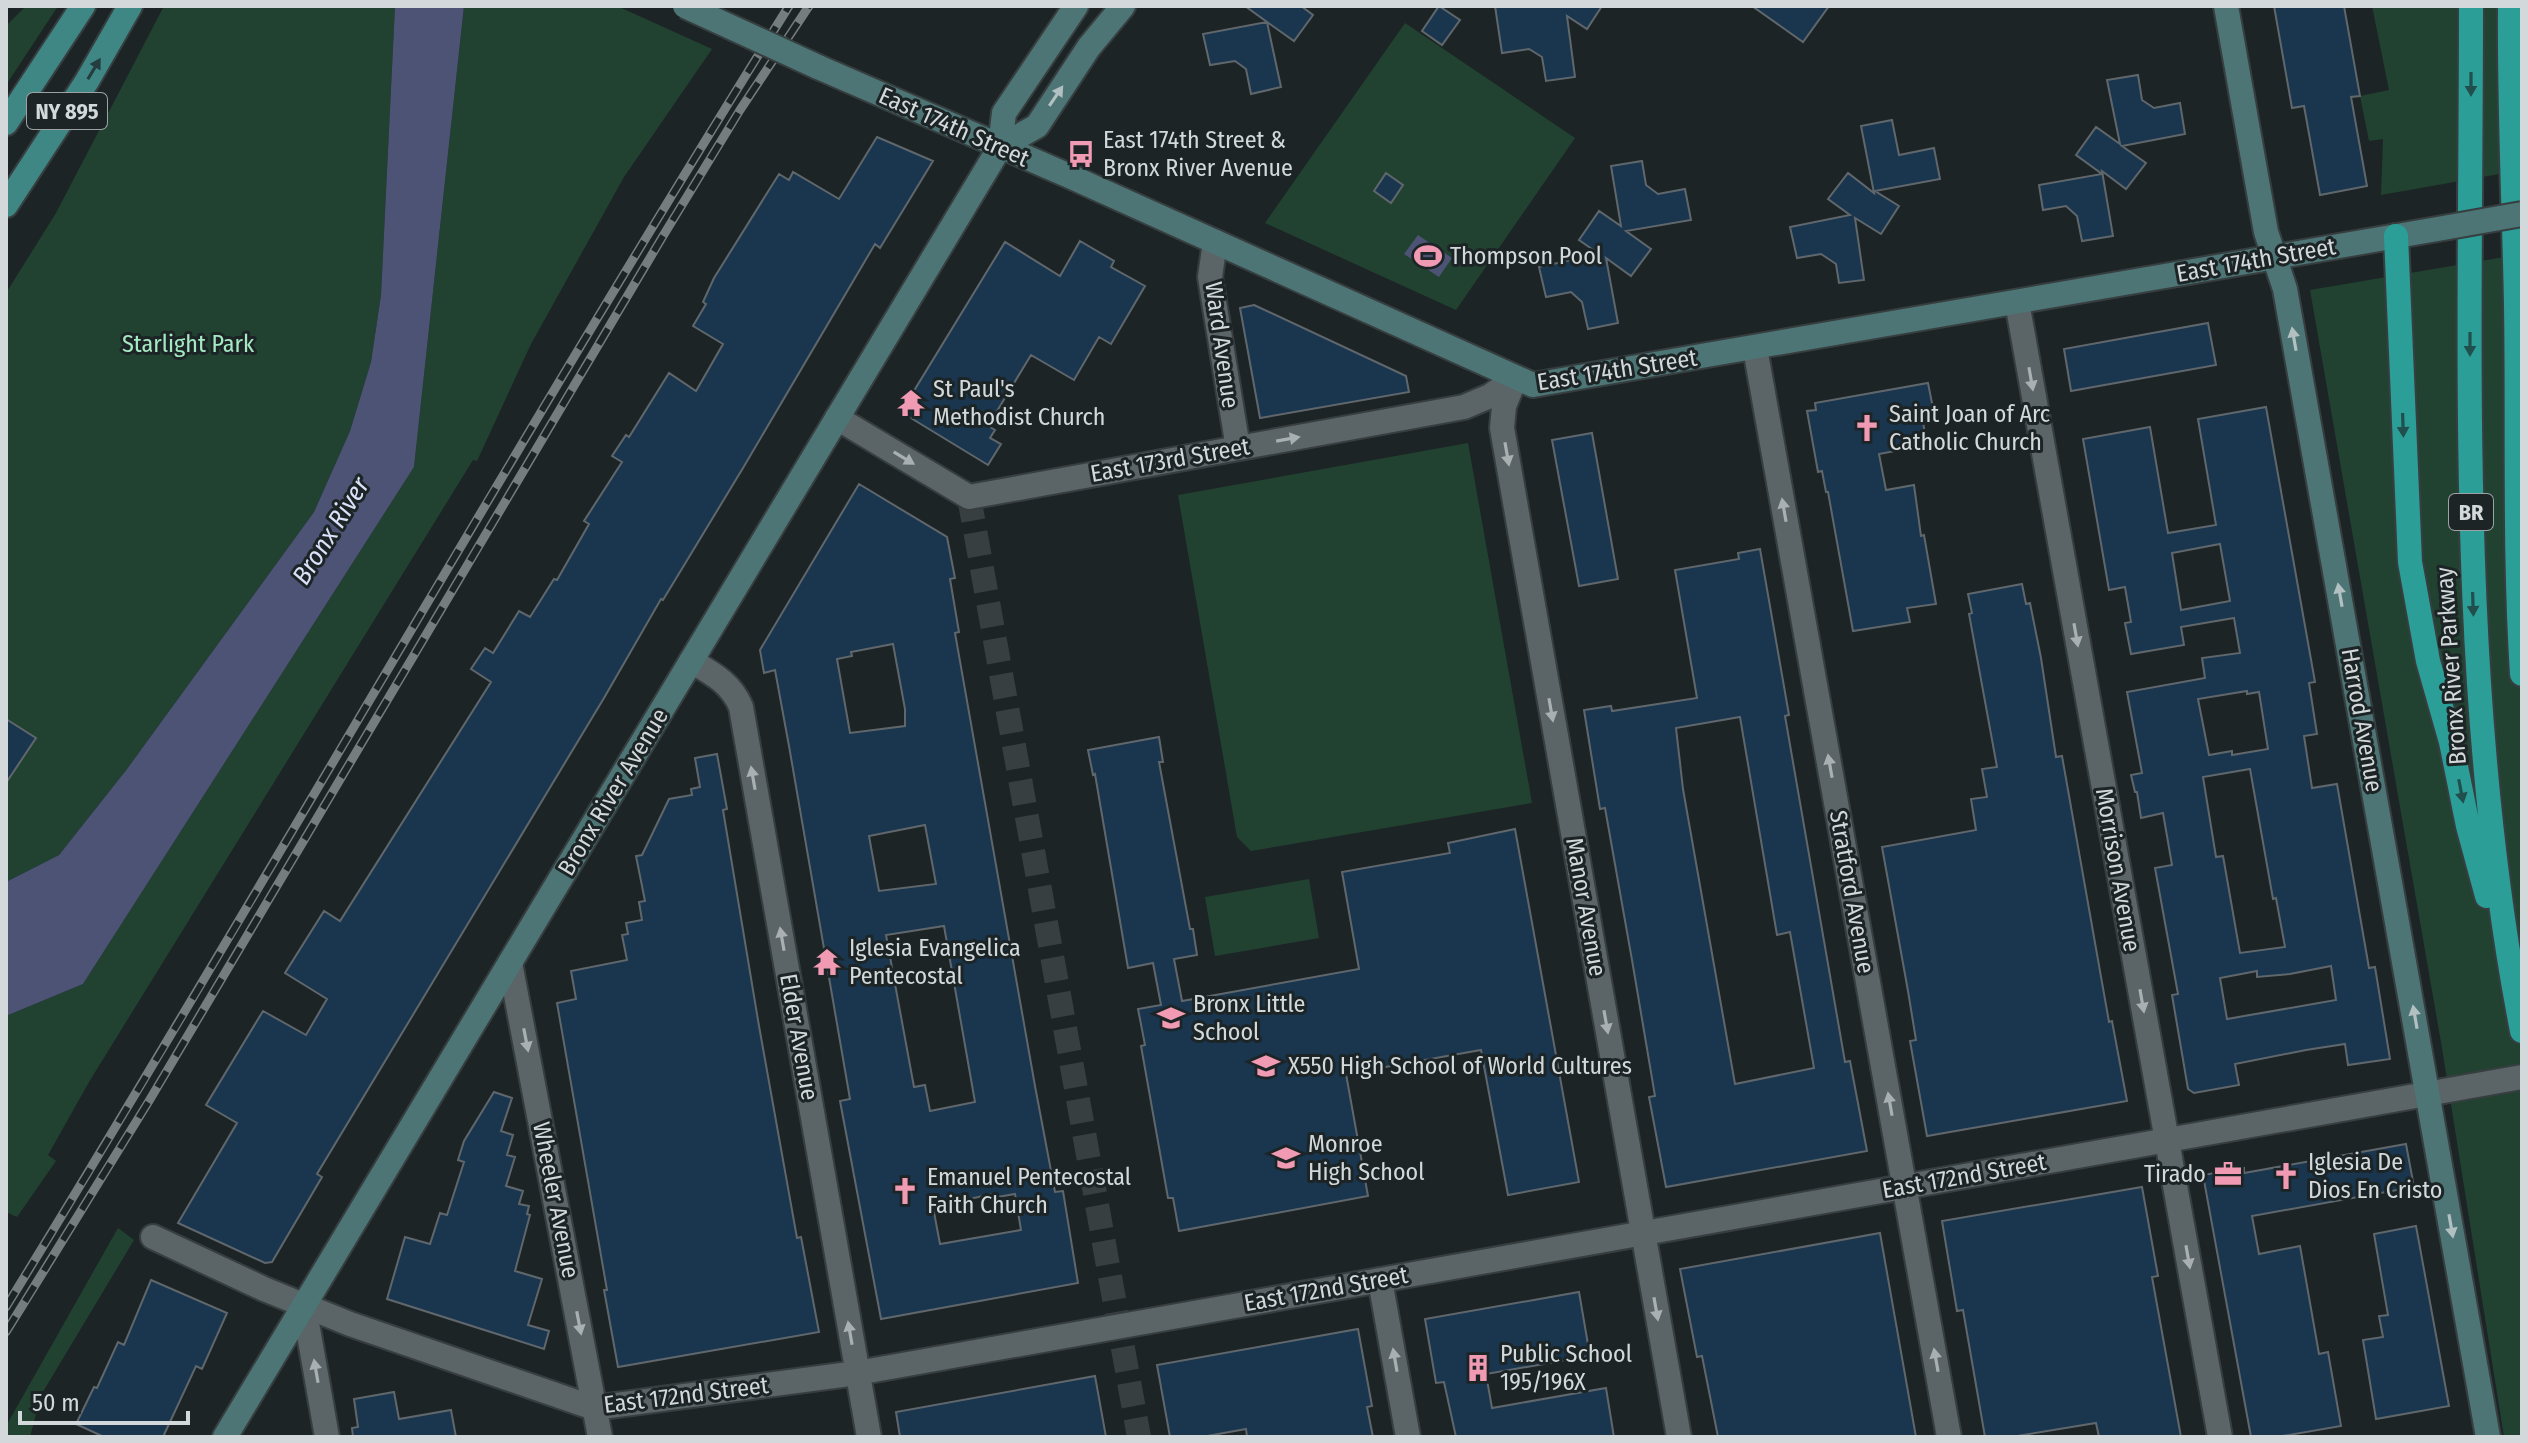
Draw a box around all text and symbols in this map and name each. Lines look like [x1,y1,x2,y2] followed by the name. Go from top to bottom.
[87,58,101,80] one-way arrow
[2465,72,2477,97] one-way arrow
[875,81,1034,173] street label: East 174th Street
[1049,86,1064,107] one-way arrow
[27,93,107,129] road number: NY 895
[1103,126,1293,182] place label: East 174th Street & Bronx River Avenue
[1066,139,1096,169] bus stop icon: East 174th Street & Bronx River Avenue
[2174,232,2338,288] street label: East 174th Street
[1413,241,1443,271] sports icon: Thompson Pool
[1450,242,1602,270] place label: Thompson Pool
[1199,280,1245,410] street label: Ward Avenue
[2288,327,2300,352] one-way arrow
[122,330,255,358] park label: Starlight Park
[2464,332,2476,357] one-way arrow
[1535,344,1699,396] street label: East 174th Street
[2025,367,2037,392] one-way arrow
[933,375,1105,431] place label: St Paul's Methodist Church
[896,388,926,418] temple icon: St Paul's Methodist Church
[1889,400,2050,456] place label: Saint Joan of Arc Catholic Church
[1852,413,1882,443] church icon: Saint Joan of Arc Catholic Church
[2397,413,2410,438] one-way arrow
[1088,432,1252,488] street label: East 173rd Street
[1275,432,1300,444] one-way arrow
[1501,442,1513,467] one-way arrow
[893,451,915,465] one-way arrow
[286,471,377,590] water label: Bronx River
[2449,494,2493,530] road number: BR
[1778,497,1790,522] one-way arrow
[2430,566,2472,766] street label: Bronx River Parkway
[2333,583,2345,608] one-way arrow
[2467,592,2480,617] one-way arrow
[2071,623,2083,648] one-way arrow
[2336,646,2388,794] street label: Harrod Avenue
[1546,698,1558,723] one-way arrow
[552,703,674,881] street label: Bronx River Avenue
[1823,753,1835,778] one-way arrow
[747,765,759,790] one-way arrow
[2456,779,2468,804] one-way arrow
[2090,786,2146,954] street label: Morrison Avenue
[1824,808,1880,976] street label: Stratford Avenue
[1560,836,1612,978] street label: Manor Avenue
[775,926,787,951] one-way arrow
[849,934,1021,990] place label: Iglesia Evangelica Pentecostal
[812,947,842,977] temple icon: Iglesia Evangelica Pentecostal
[774,971,824,1103] street label: Elder Avenue
[2136,989,2148,1014] one-way arrow
[1193,990,1305,1046] place label: Bronx Little School
[1156,1003,1186,1033] school or university icon: Bronx Little School
[2408,1004,2420,1029] one-way arrow
[1600,1009,1612,1034] one-way arrow
[520,1027,532,1052] one-way arrow
[1251,1051,1281,1081] school or university icon: X550 High School of World Cultures
[1288,1052,1632,1080] place label: X550 High School of World Cultures
[1884,1091,1896,1116] one-way arrow
[527,1120,585,1280] street label: Wheeler Avenue
[1308,1130,1425,1186] place label: Monroe High School
[1271,1143,1301,1173] school or university icon: Monroe High School
[1880,1148,2048,1204] street label: East 172nd Street
[2308,1148,2442,1204] place label: Iglesia De Dios En Cristo
[2213,1159,2243,1189] office icon: Tirado
[2144,1160,2206,1188] place label: Tirado
[2271,1161,2301,1191] church icon: Iglesia De Dios En Cristo
[927,1163,1131,1219] place label: Emanuel Pentecostal Faith Church
[890,1176,920,1206] church icon: Emanuel Pentecostal Faith Church
[2445,1213,2458,1238] one-way arrow
[2182,1245,2194,1270] one-way arrow
[1242,1261,1410,1317] street label: East 172nd Street
[1651,1297,1663,1322] one-way arrow
[573,1310,585,1335] one-way arrow
[844,1320,856,1345] one-way arrow
[1500,1340,1632,1396] place label: Public School 195/196X
[1388,1347,1400,1372] one-way arrow
[1929,1347,1941,1372] one-way arrow
[1463,1353,1493,1383] building icon: Public School 195/196X
[309,1359,321,1384] one-way arrow
[602,1371,770,1419] street label: East 172nd Street
[20,1375,188,1425] scale bar
[32,1389,80,1417] text: 50 m

